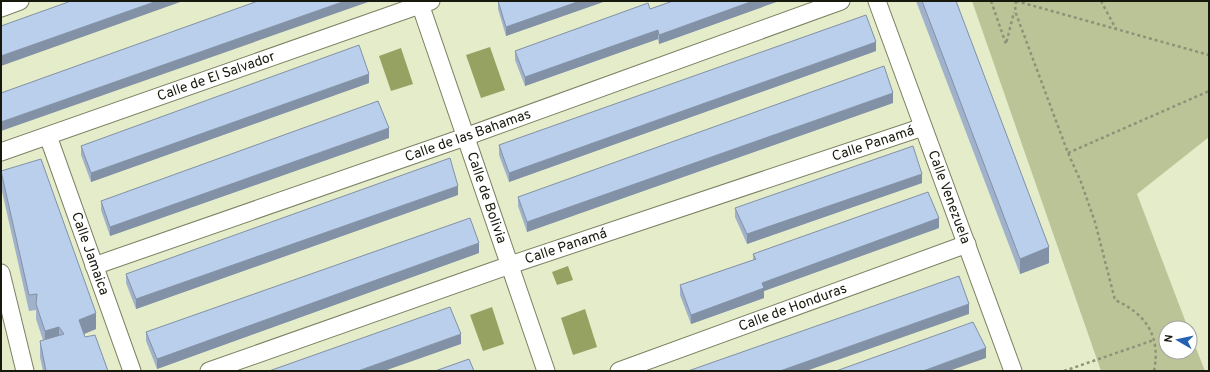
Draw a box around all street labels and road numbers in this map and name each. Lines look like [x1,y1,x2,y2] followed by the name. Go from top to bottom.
[155,48,278,105] street label: Calle de El Salvador
[403,105,533,166] street label: Calle de las Bahamas
[830,122,916,165] street label: Calle Panamá
[924,148,974,246] street label: Calle Venezuela
[463,150,510,246] street label: Calle de Bolivia
[67,210,113,298] street label: Calle Jamaica
[523,225,609,268] street label: Calle Panamá
[736,280,849,335] street label: Calle de Honduras

